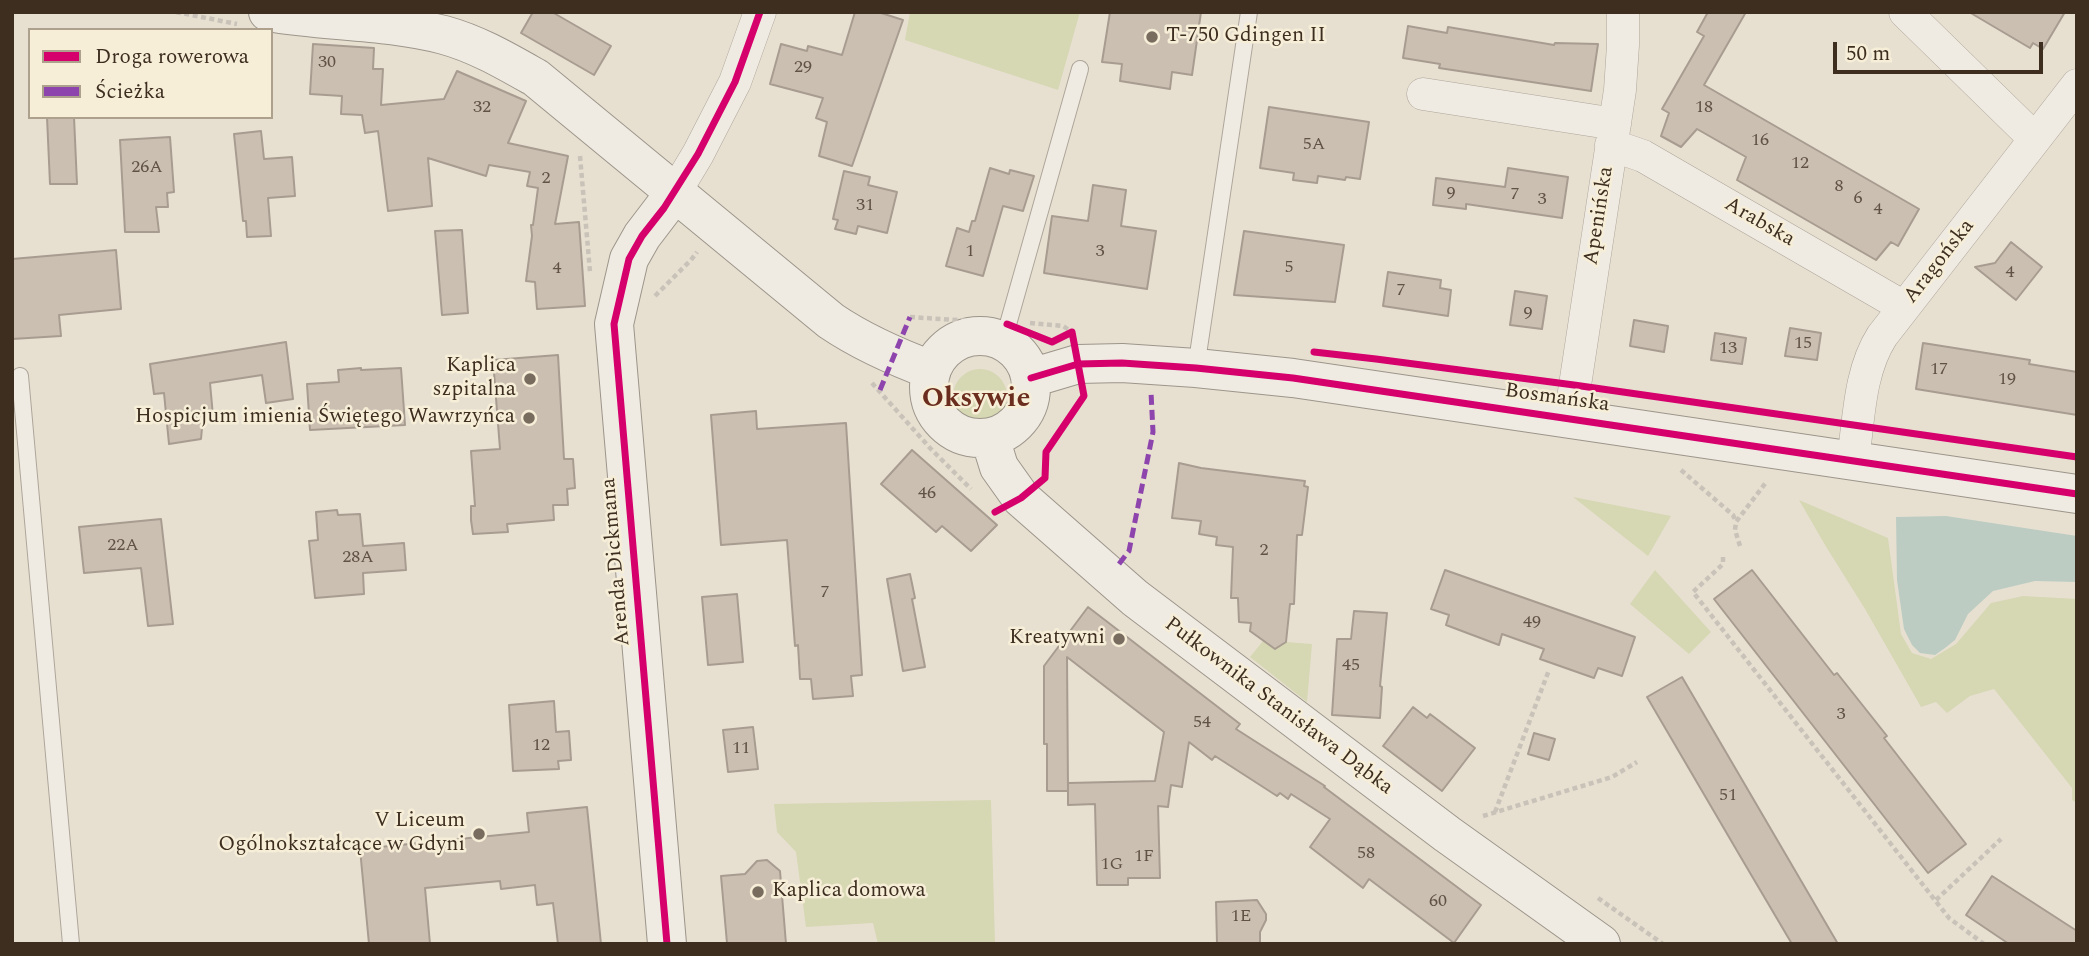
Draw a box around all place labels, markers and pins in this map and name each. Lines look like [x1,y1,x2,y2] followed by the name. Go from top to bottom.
[1166,24,1326,50] place label: T-750 Gdingen II
[1144,29,1160,45] marker: T-750 Gdingen II
[432,354,516,404] place label: Kaplica szpitalna
[522,371,538,387] marker: Kaplica szpitalna
[135,405,515,431] place label: Hospicjum imienia Świętego Wawrzyńca
[521,410,537,426] marker: Hospicjum imienia Świętego Wawrzyńca
[1009,626,1105,652] place label: Kreatywni
[1111,631,1127,647] marker: Kreatywni
[218,809,465,859] place label: V Liceum Ogólnokształcące w Gdyni
[471,826,487,842] marker: V Liceum Ogólnokształcące w Gdyni
[772,879,926,905] place label: Kaplica domowa
[750,884,766,900] marker: Kaplica domowa

